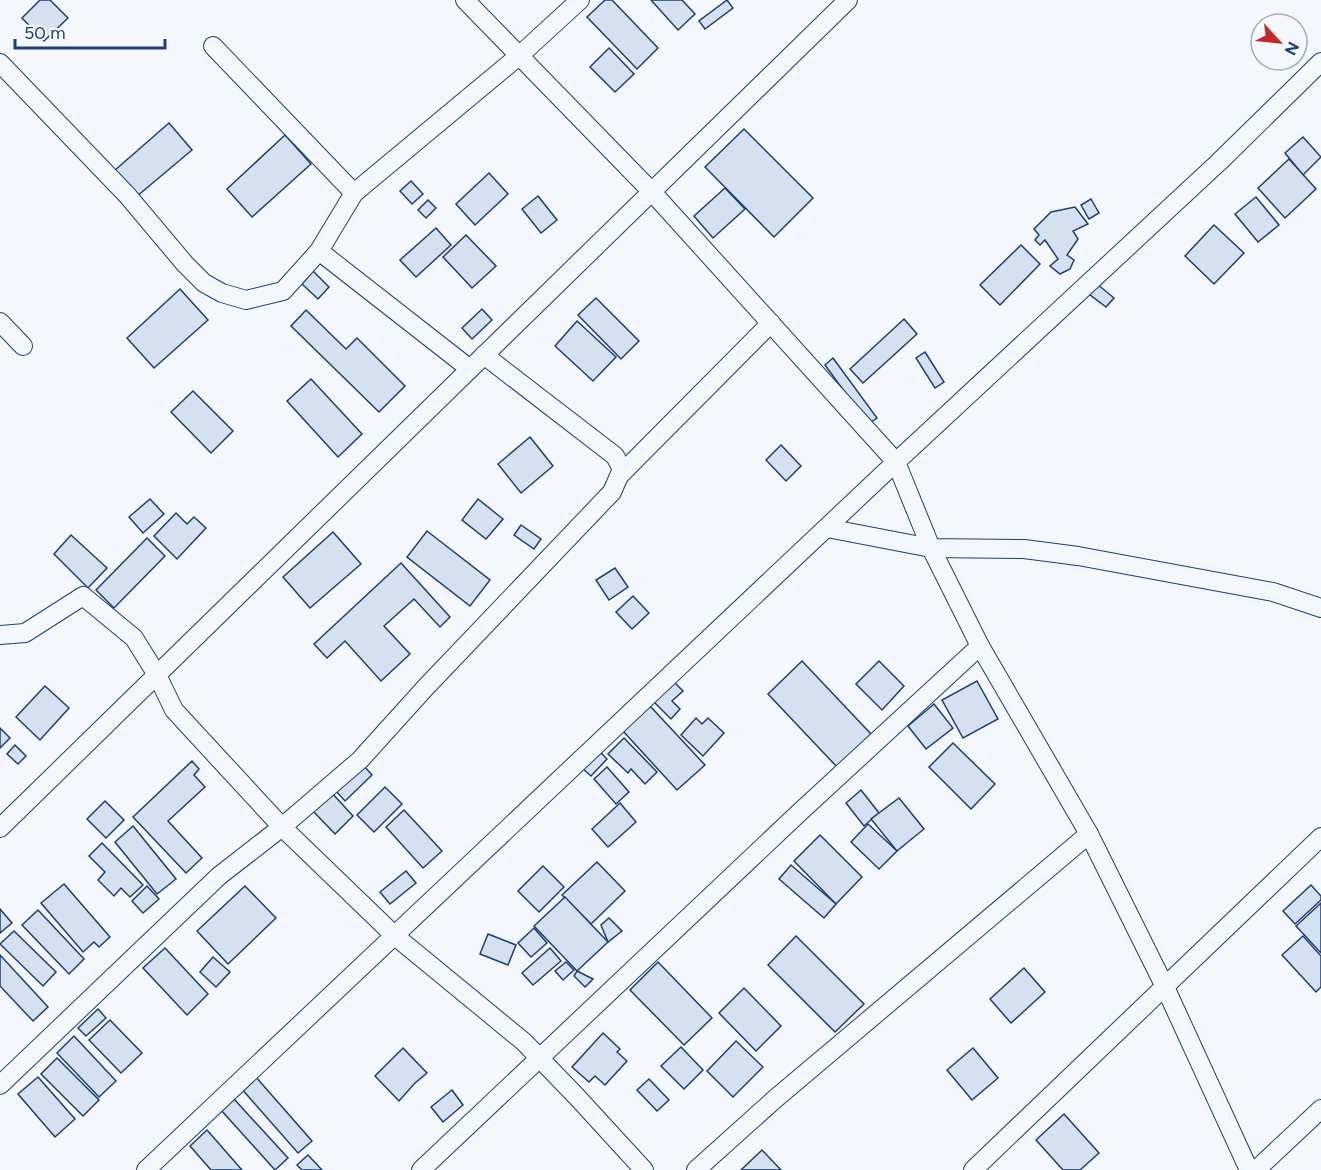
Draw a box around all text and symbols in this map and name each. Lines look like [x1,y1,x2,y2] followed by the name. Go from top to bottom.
[15,12,165,50] scale bar
[1249,12,1309,72] north arrow
[24,22,66,44] text: 50 m
[1281,39,1303,58] text: N

